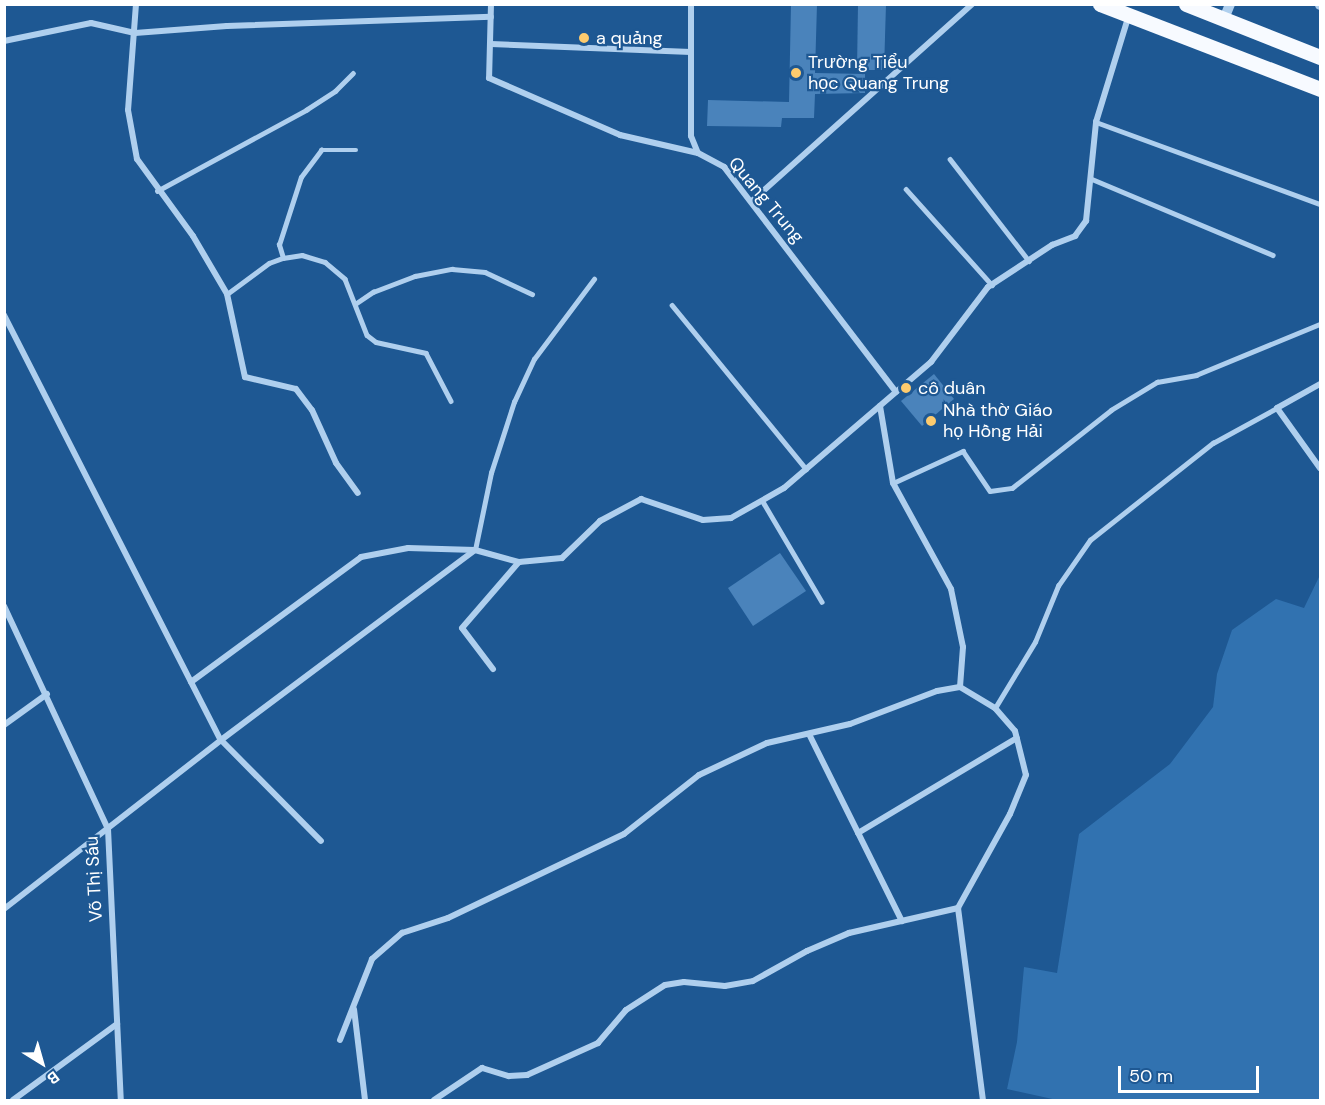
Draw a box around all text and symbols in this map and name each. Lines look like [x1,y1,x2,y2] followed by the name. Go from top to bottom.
[596,27,663,49] place label: a quảng
[577,31,591,45] marker: a quảng
[808,52,949,94] place label: Trường Tiểu học Quang Trung
[789,66,803,80] marker: Trường Tiểu học Quang Trung
[724,153,808,247] street label: Quang Trung
[918,377,985,399] place label: cô duân
[899,381,913,395] marker: cô duân
[943,400,1053,442] place label: Nhà thờ Giáo họ Hồng Hải
[924,414,938,428] marker: Nhà thờ Giáo họ Hồng Hải
[81,835,107,923] street label: Võ Thị Sáu
[12,1033,72,1093] north arrow
[1121,1054,1262,1092] scale bar
[1129,1064,1173,1088] text: 50 m
[43,1066,64,1089] text: B

